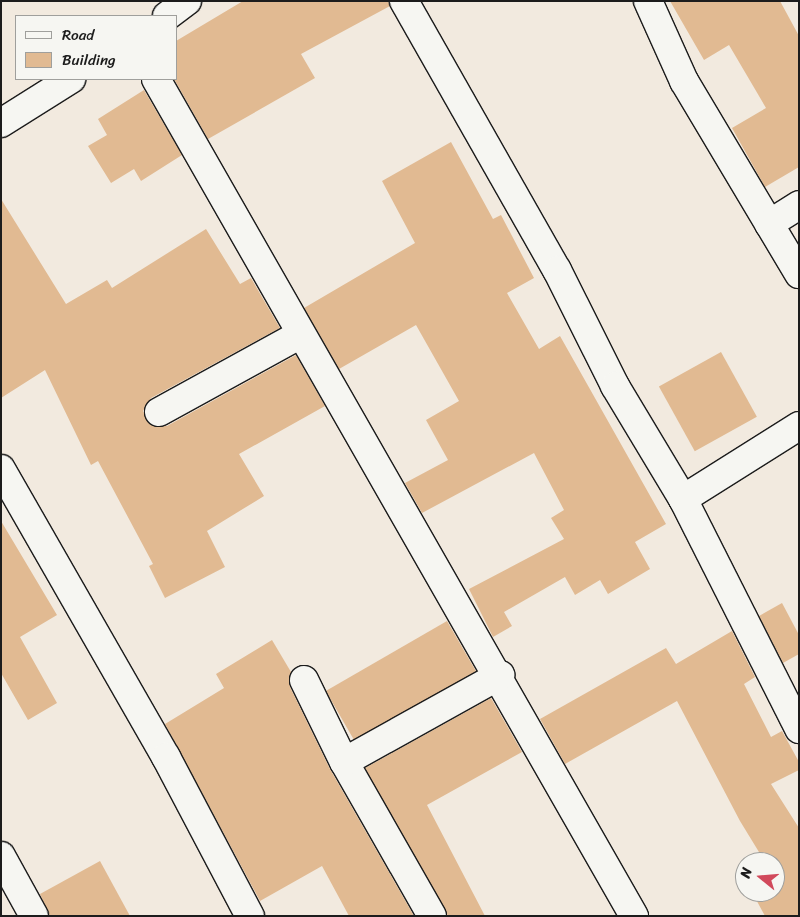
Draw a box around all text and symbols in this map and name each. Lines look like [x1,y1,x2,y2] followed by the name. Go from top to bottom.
[15,15,178,80] legend
[62,22,94,48] text: Road
[62,47,116,73] text: Building
[735,852,785,902] north arrow
[733,864,760,881] text: N

